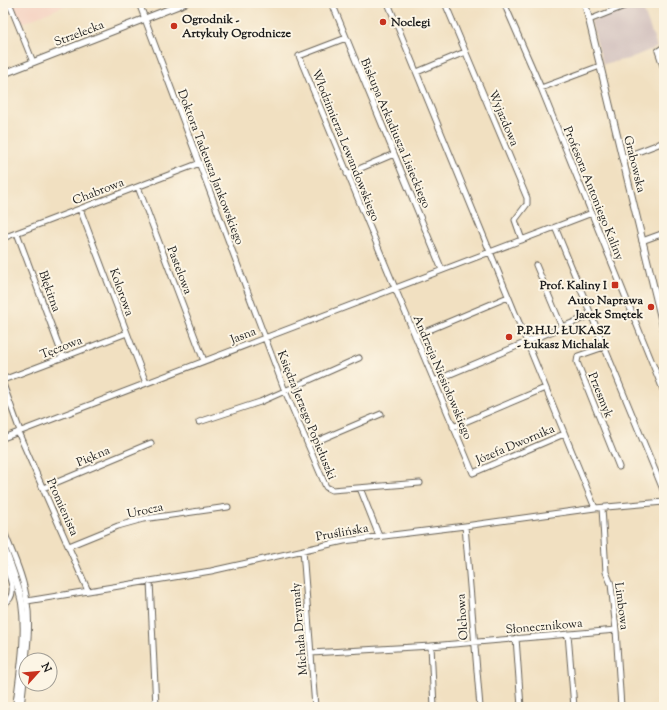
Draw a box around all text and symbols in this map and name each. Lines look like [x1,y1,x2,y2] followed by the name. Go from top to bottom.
[181,11,291,43] place label: Ogrodnik - Artykuły Ogrodnicze
[390,14,431,32] place label: Noclegi
[52,16,107,52] street label: Strzelecka
[378,17,388,27] marker: Noclegi
[169,21,179,31] marker: Ogrodnik - Artykuły Ogrodnicze
[355,56,435,212] street label: Biskupa Arkadiusza Lisieckiego
[306,67,384,224] street label: Włodzimierza Lewandowskiego
[172,87,248,248] street label: Doktora Tadeusza Jankowskiego
[483,88,523,150] street label: Wyjazdowa
[558,124,628,263] street label: Profesora Antoniego Kaliny
[618,134,650,195] street label: Grabowska
[70,174,127,210] street label: Chabrowa
[162,244,197,298] street label: Pastelowa
[104,266,138,319] street label: Kolorowa
[33,268,65,315] street label: Błękitna
[539,277,607,295] place label: Prof. Kaliny I
[610,280,620,290] marker: Prof. Kaliny I
[567,292,643,324] place label: Auto Naprawa Jacek Smętek
[646,302,656,312] marker: Auto Naprawa Jacek Smętek
[408,312,477,443] street label: Andrzeja Niesiołowskiego
[516,322,611,354] place label: P.P.H.U. ŁUKASZ - Łukasz Michalak
[227,323,259,349] street label: Jasna
[38,332,85,364] street label: Tęczowa
[504,332,514,342] marker: P.P.H.U. ŁUKASZ - Łukasz Michalak
[272,348,341,483] street label: Księdza Jerzego Popiełuszki
[583,370,618,421] street label: Przesmyk
[472,420,558,470] street label: Józefa Dwornika
[74,442,113,472] street label: Piękna
[41,476,83,540] street label: Promienista
[126,498,165,524] street label: Urocza
[314,519,370,546] street label: Pruślińska
[609,581,633,631] street label: Limbowa
[287,582,313,676] street label: Michała Drzymały
[452,593,474,641] street label: Olchowa
[505,615,584,639] street label: Słonecznikowa
[18,652,58,692] north arrow
[36,659,55,676] text: N

